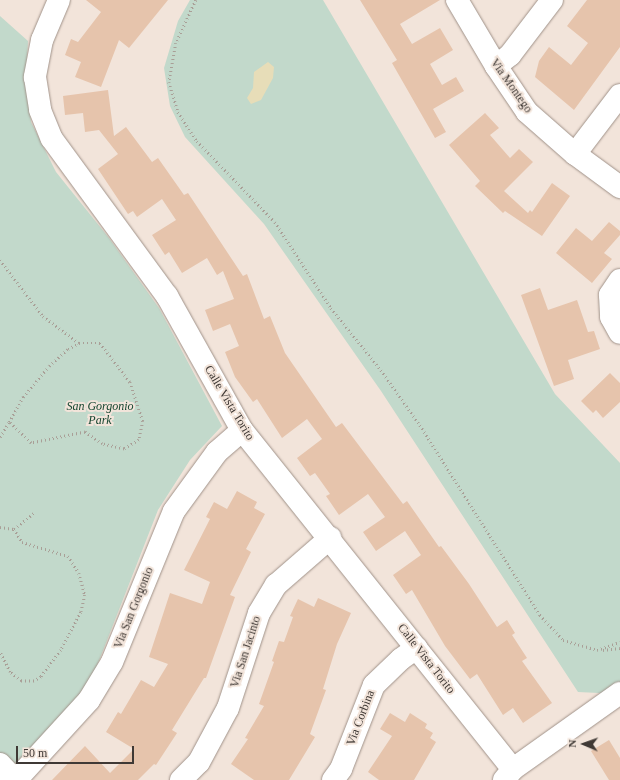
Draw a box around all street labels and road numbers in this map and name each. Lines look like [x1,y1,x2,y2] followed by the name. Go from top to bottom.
[487,56,535,116] street label: Via Montego
[201,363,257,443] street label: Calle Vista Torito
[111,565,157,651] street label: Via San Gorgonio
[228,614,264,690] street label: Via San Jacinto
[394,621,458,697] street label: Calle Vista Torito
[344,688,378,748] street label: Via Corbina

